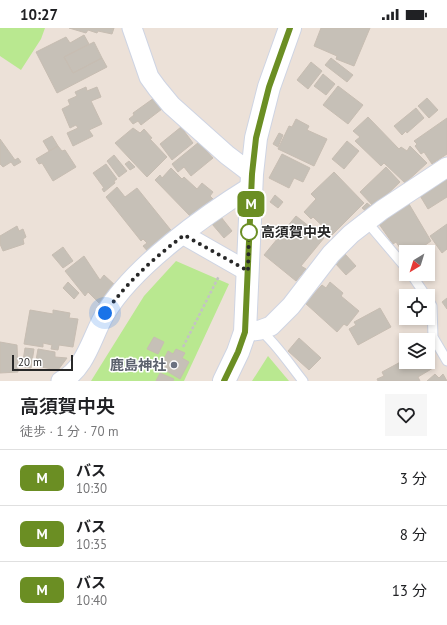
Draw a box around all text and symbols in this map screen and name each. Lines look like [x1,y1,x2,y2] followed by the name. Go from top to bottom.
[20,5,58,24] text: 10:27
[238,191,264,217] line badge: M
[245,195,257,213] text: M
[240,223,258,241] marker: 高須賀中央
[261,223,331,241] place label: 高須賀中央
[399,245,435,281] north arrow
[399,245,435,369] map controls
[399,289,435,325] button: locate
[95,303,115,323] your location
[399,333,435,369] button: layers
[12,353,73,372] scale bar
[18,355,42,369] text: 20 m
[110,356,166,374] place label: 鹿島神社
[169,360,179,370] marker: 鹿島神社
[20,394,115,418] text: 高須賀中央
[385,394,427,436] button: heart
[20,423,119,440] text: 徒歩 · 1 分 · 70 m
[76,461,106,480] text: バス
[36,469,48,487] text: M
[400,469,427,488] text: 3 分
[76,480,107,497] text: 10:30
[76,517,106,536] text: バス
[36,525,48,543] text: M
[400,525,427,544] text: 8 分
[76,536,107,553] text: 10:35
[76,573,106,592] text: バス
[36,581,48,599] text: M
[392,581,427,600] text: 13 分
[76,592,107,609] text: 10:40

